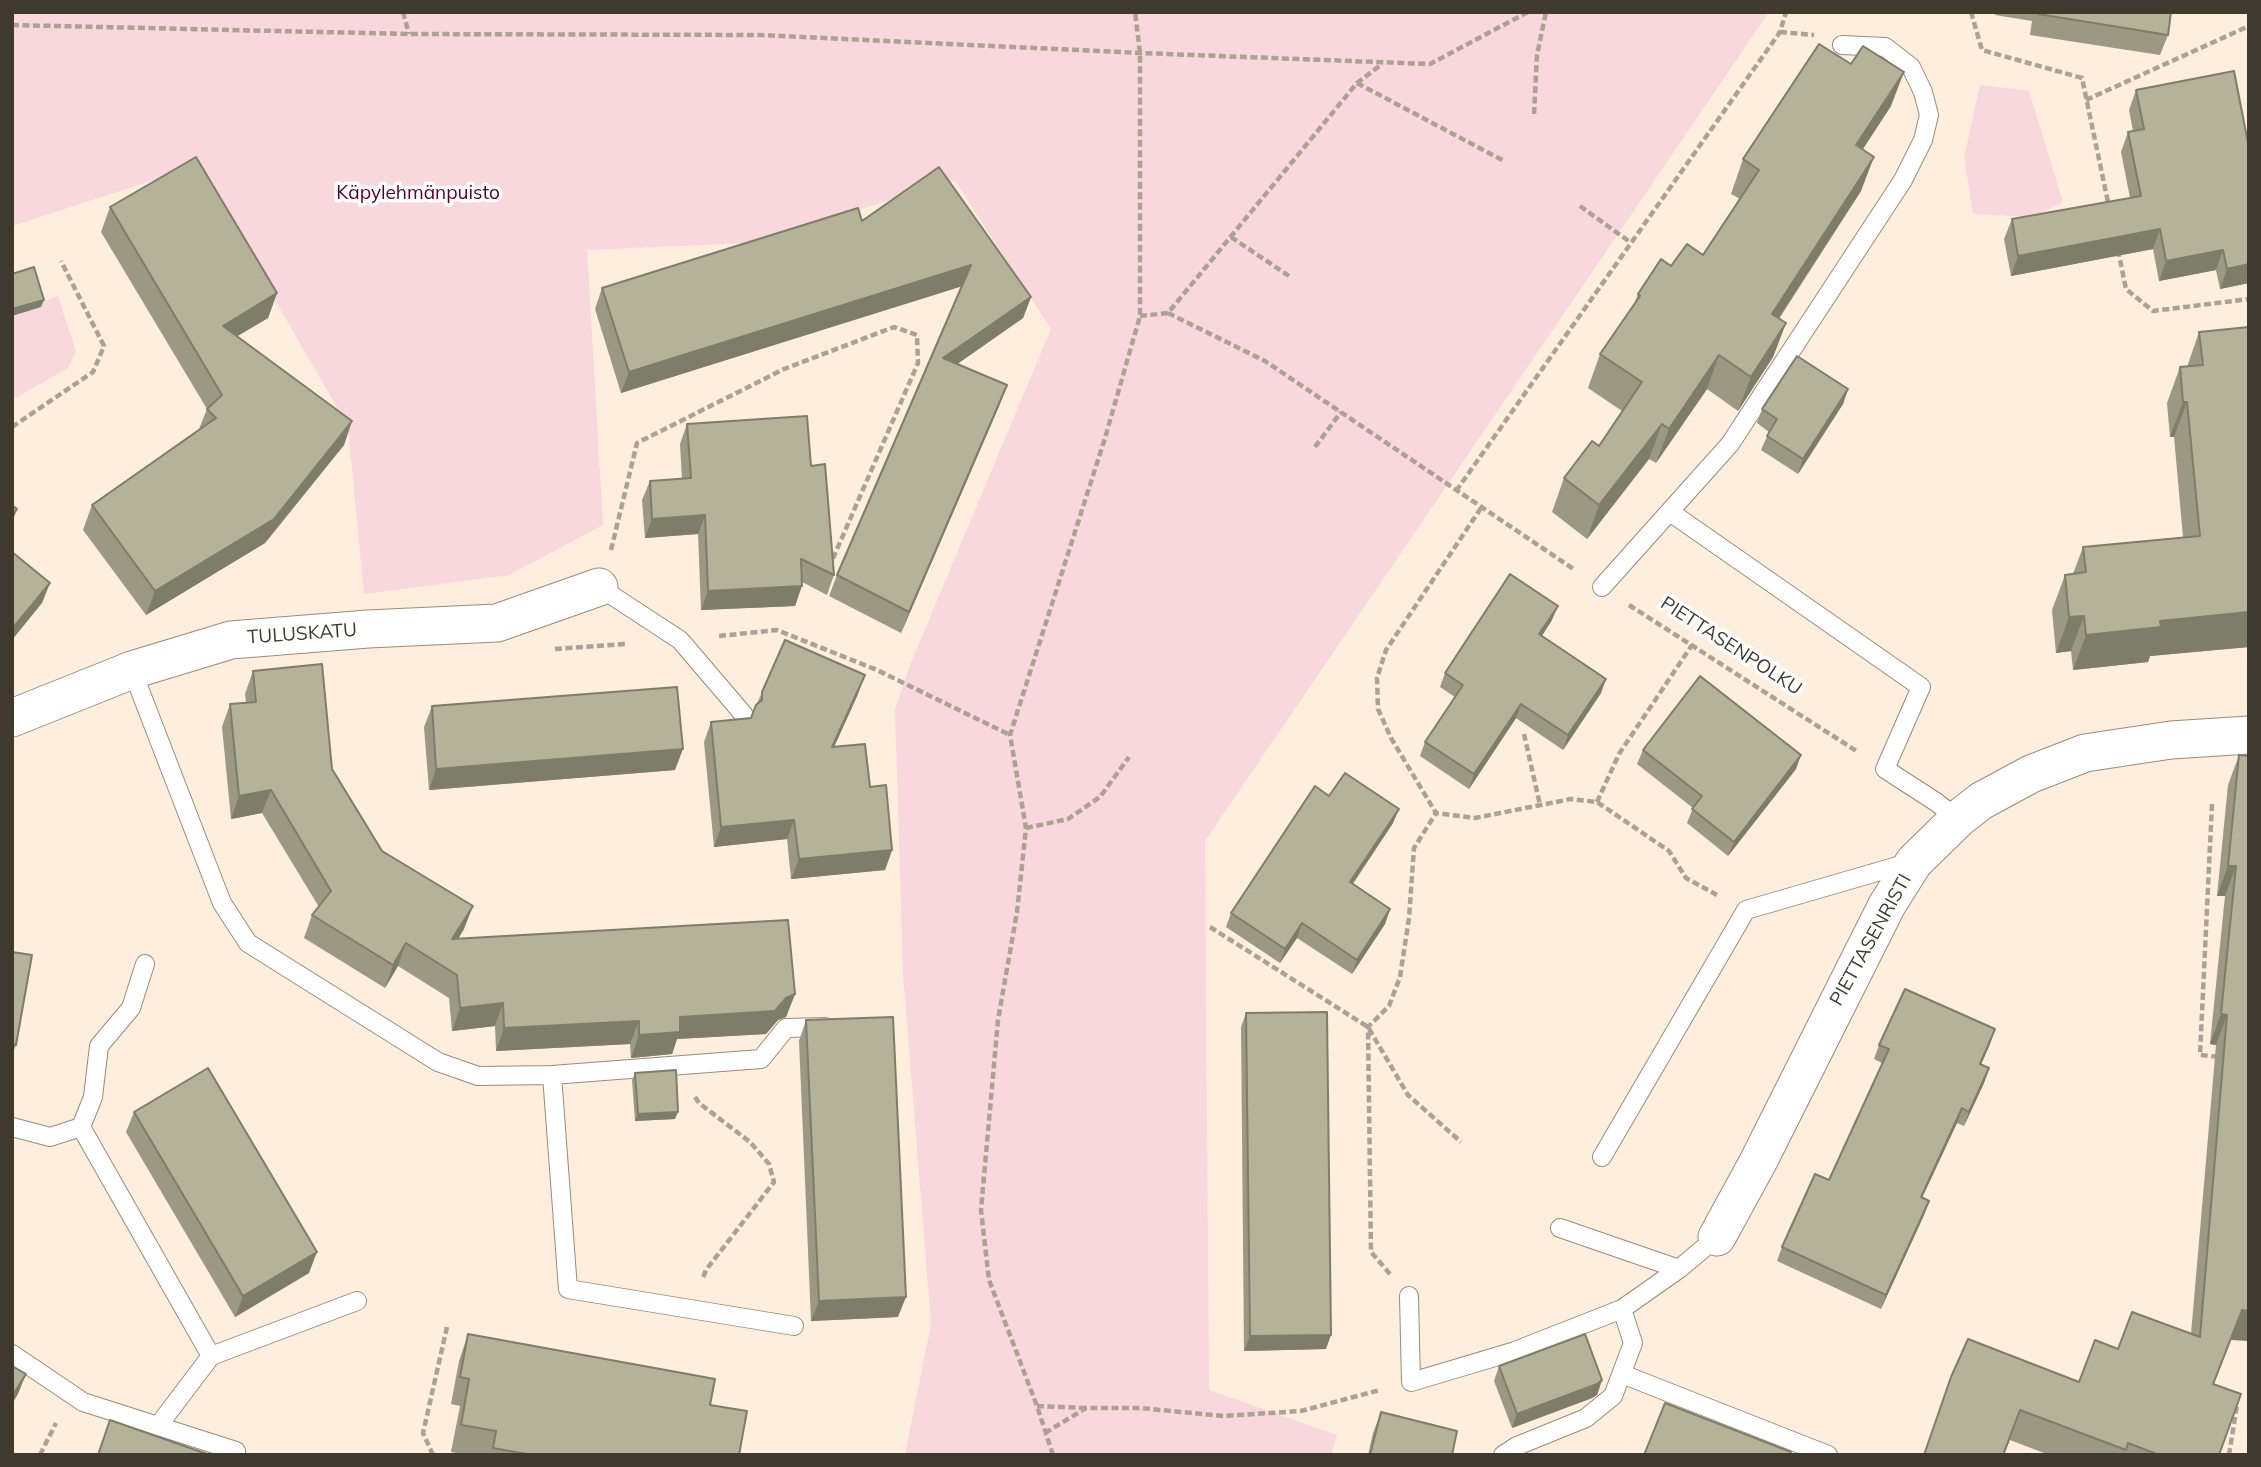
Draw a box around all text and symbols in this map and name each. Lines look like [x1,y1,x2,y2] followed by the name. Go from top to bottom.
[336,182,500,204] park label: Käpylehmänpuisto
[1656,592,1806,700] street label: PIETTASENPOLKU
[246,619,358,649] street label: TULUSKATU
[1825,870,1917,1010] street label: PIETTASENRISTI

